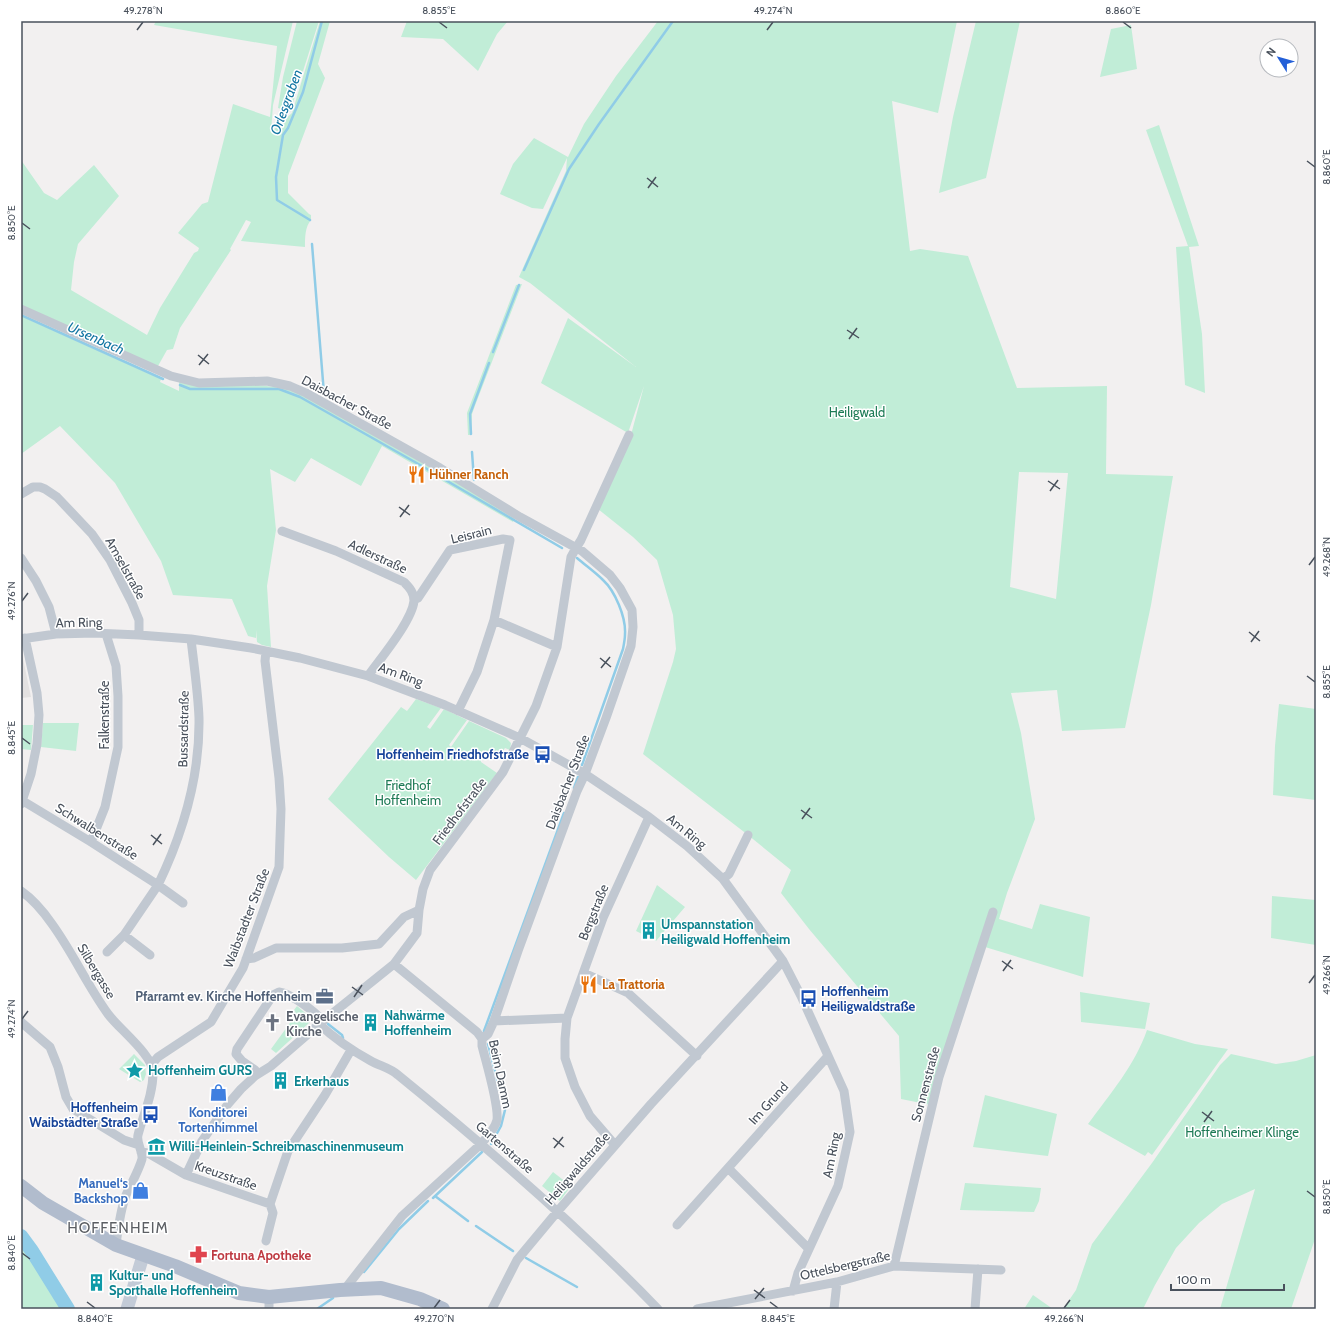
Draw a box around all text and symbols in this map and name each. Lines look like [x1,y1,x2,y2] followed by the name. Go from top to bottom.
[123,4,163,17] text: 49.278°N
[422,4,456,17] text: 8.855°E
[754,4,792,17] text: 49.274°N
[1105,4,1141,17] text: 8.860°E
[1259,38,1299,78] north arrow
[1263,45,1279,59] text: N
[266,67,306,137] water label: Orlesgraben
[1320,149,1333,185] text: 8.860°E
[5,205,18,241] text: 8.850°E
[65,318,127,358] water label: Ursenbach
[299,371,395,433] street label: Daisbacher Straße
[829,404,885,420] park label: Heiligwald
[406,464,426,484] restaurant icon: Hühner Ranch
[429,466,509,482] place label: Hühner Ranch
[449,521,493,547] street label: Leisrain
[102,534,150,602] street label: Amselstraße
[346,535,410,577] street label: Adlerstraße
[1320,537,1333,577] text: 49.268°N
[5,582,18,620] text: 49.276°N
[56,614,103,630] street label: Am Ring
[376,659,426,690] street label: Am Ring
[1320,665,1333,699] text: 8.855°E
[96,680,112,749] street label: Falkenstraße
[174,690,192,768] street label: Bussardstraße
[5,721,18,755] text: 8.845°E
[542,732,592,832] street label: Daisbacher Straße
[532,744,552,764] bus stop icon: Hoffenheim Friedhofstraße
[376,746,529,762] place label: Hoffenheim Friedhofstraße
[429,774,490,848] street label: Friedhofstraße
[375,777,441,808] park label: Friedhof Hoffenheim
[53,799,142,863] street label: Schwalbenstraße
[664,810,711,852] street label: Am Ring
[220,866,272,970] street label: Waibstadter Straße
[575,881,612,942] street label: Bergstraße
[661,916,790,947] place label: Umspannstation Heiligwald Hoffenheim
[638,921,658,941] building icon: Umspannstation Heiligwald Hoffenheim
[74,941,120,1002] street label: Silbergasse
[1320,955,1333,995] text: 49.266°N
[579,974,599,994] restaurant icon: La Trattoria
[602,976,665,992] place label: La Trattoria
[821,983,916,1014] place label: Hoffenheim Heiligwaldstraße
[315,986,335,1006] office icon: Pfarramt ev. Kirche Hoffenheim
[135,988,312,1004] place label: Pfarramt ev. Kirche Hoffenheim
[798,988,818,1008] bus stop icon: Hoffenheim Heiligwaldstraße
[5,1000,18,1038] text: 49.274°N
[384,1007,452,1038] place label: Nahwärme Hoffenheim
[286,1008,359,1039] place label: Evangelische Kirche
[361,1012,381,1032] building icon: Nahwärme Hoffenheim
[263,1013,283,1033] church icon: Evangelische Kirche
[486,1038,516,1110] street label: Beim Damm
[907,1044,943,1123] street label: Sonnenstraße
[125,1060,145,1080] place icon: Hoffenheim GURS
[148,1062,253,1078] place label: Hoffenheim GURS
[271,1071,291,1091] building icon: Erkerhaus
[294,1073,349,1089] place label: Erkerhaus
[745,1078,791,1128] street label: Im Grund
[208,1083,228,1103] shop icon: Konditorei Tortenhimmel
[29,1099,138,1130] place label: Hoffenheim Waibstädter Straße
[141,1104,161,1124] bus stop icon: Hoffenheim Waibstädter Straße
[178,1104,258,1135] place label: Konditorei Tortenhimmel
[473,1118,537,1177] street label: Gartenstraße
[1185,1124,1299,1140] park label: Hoffenheimer Klinge
[541,1128,613,1207] street label: Heiligwaldstraße
[819,1130,843,1179] street label: Am Ring
[146,1136,166,1156] museum icon: Willi-Heinlein-Schreibmaschinenmuseum
[169,1138,404,1154] place label: Willi-Heinlein-Schreibmaschinenmuseum
[193,1157,260,1193] street label: Kreuzstraße
[74,1175,129,1206] place label: Manuel‘s Backshop
[1320,1179,1333,1215] text: 8.850°E
[131,1180,151,1200] shop icon: Manuel‘s Backshop
[67,1219,169,1237] district label: HOFFENHEIM
[5,1235,18,1271] text: 8.840°E
[188,1245,208,1265] pharmacy icon: Fortuna Apotheke
[211,1247,312,1263] place label: Fortuna Apotheke
[798,1247,892,1283] street label: Ottelsbergstraße
[1171,1266,1284,1292] scale bar
[109,1267,238,1298] place label: Kultur- und Sporthalle Hoffenheim
[86,1272,106,1292] building icon: Kultur- und Sporthalle Hoffenheim
[1177,1272,1211,1287] text: 100 m
[77,1312,113,1325] text: 8.840°E
[414,1312,454,1325] text: 49.270°N
[761,1312,795,1325] text: 8.845°E
[1044,1312,1084,1325] text: 49.266°N

